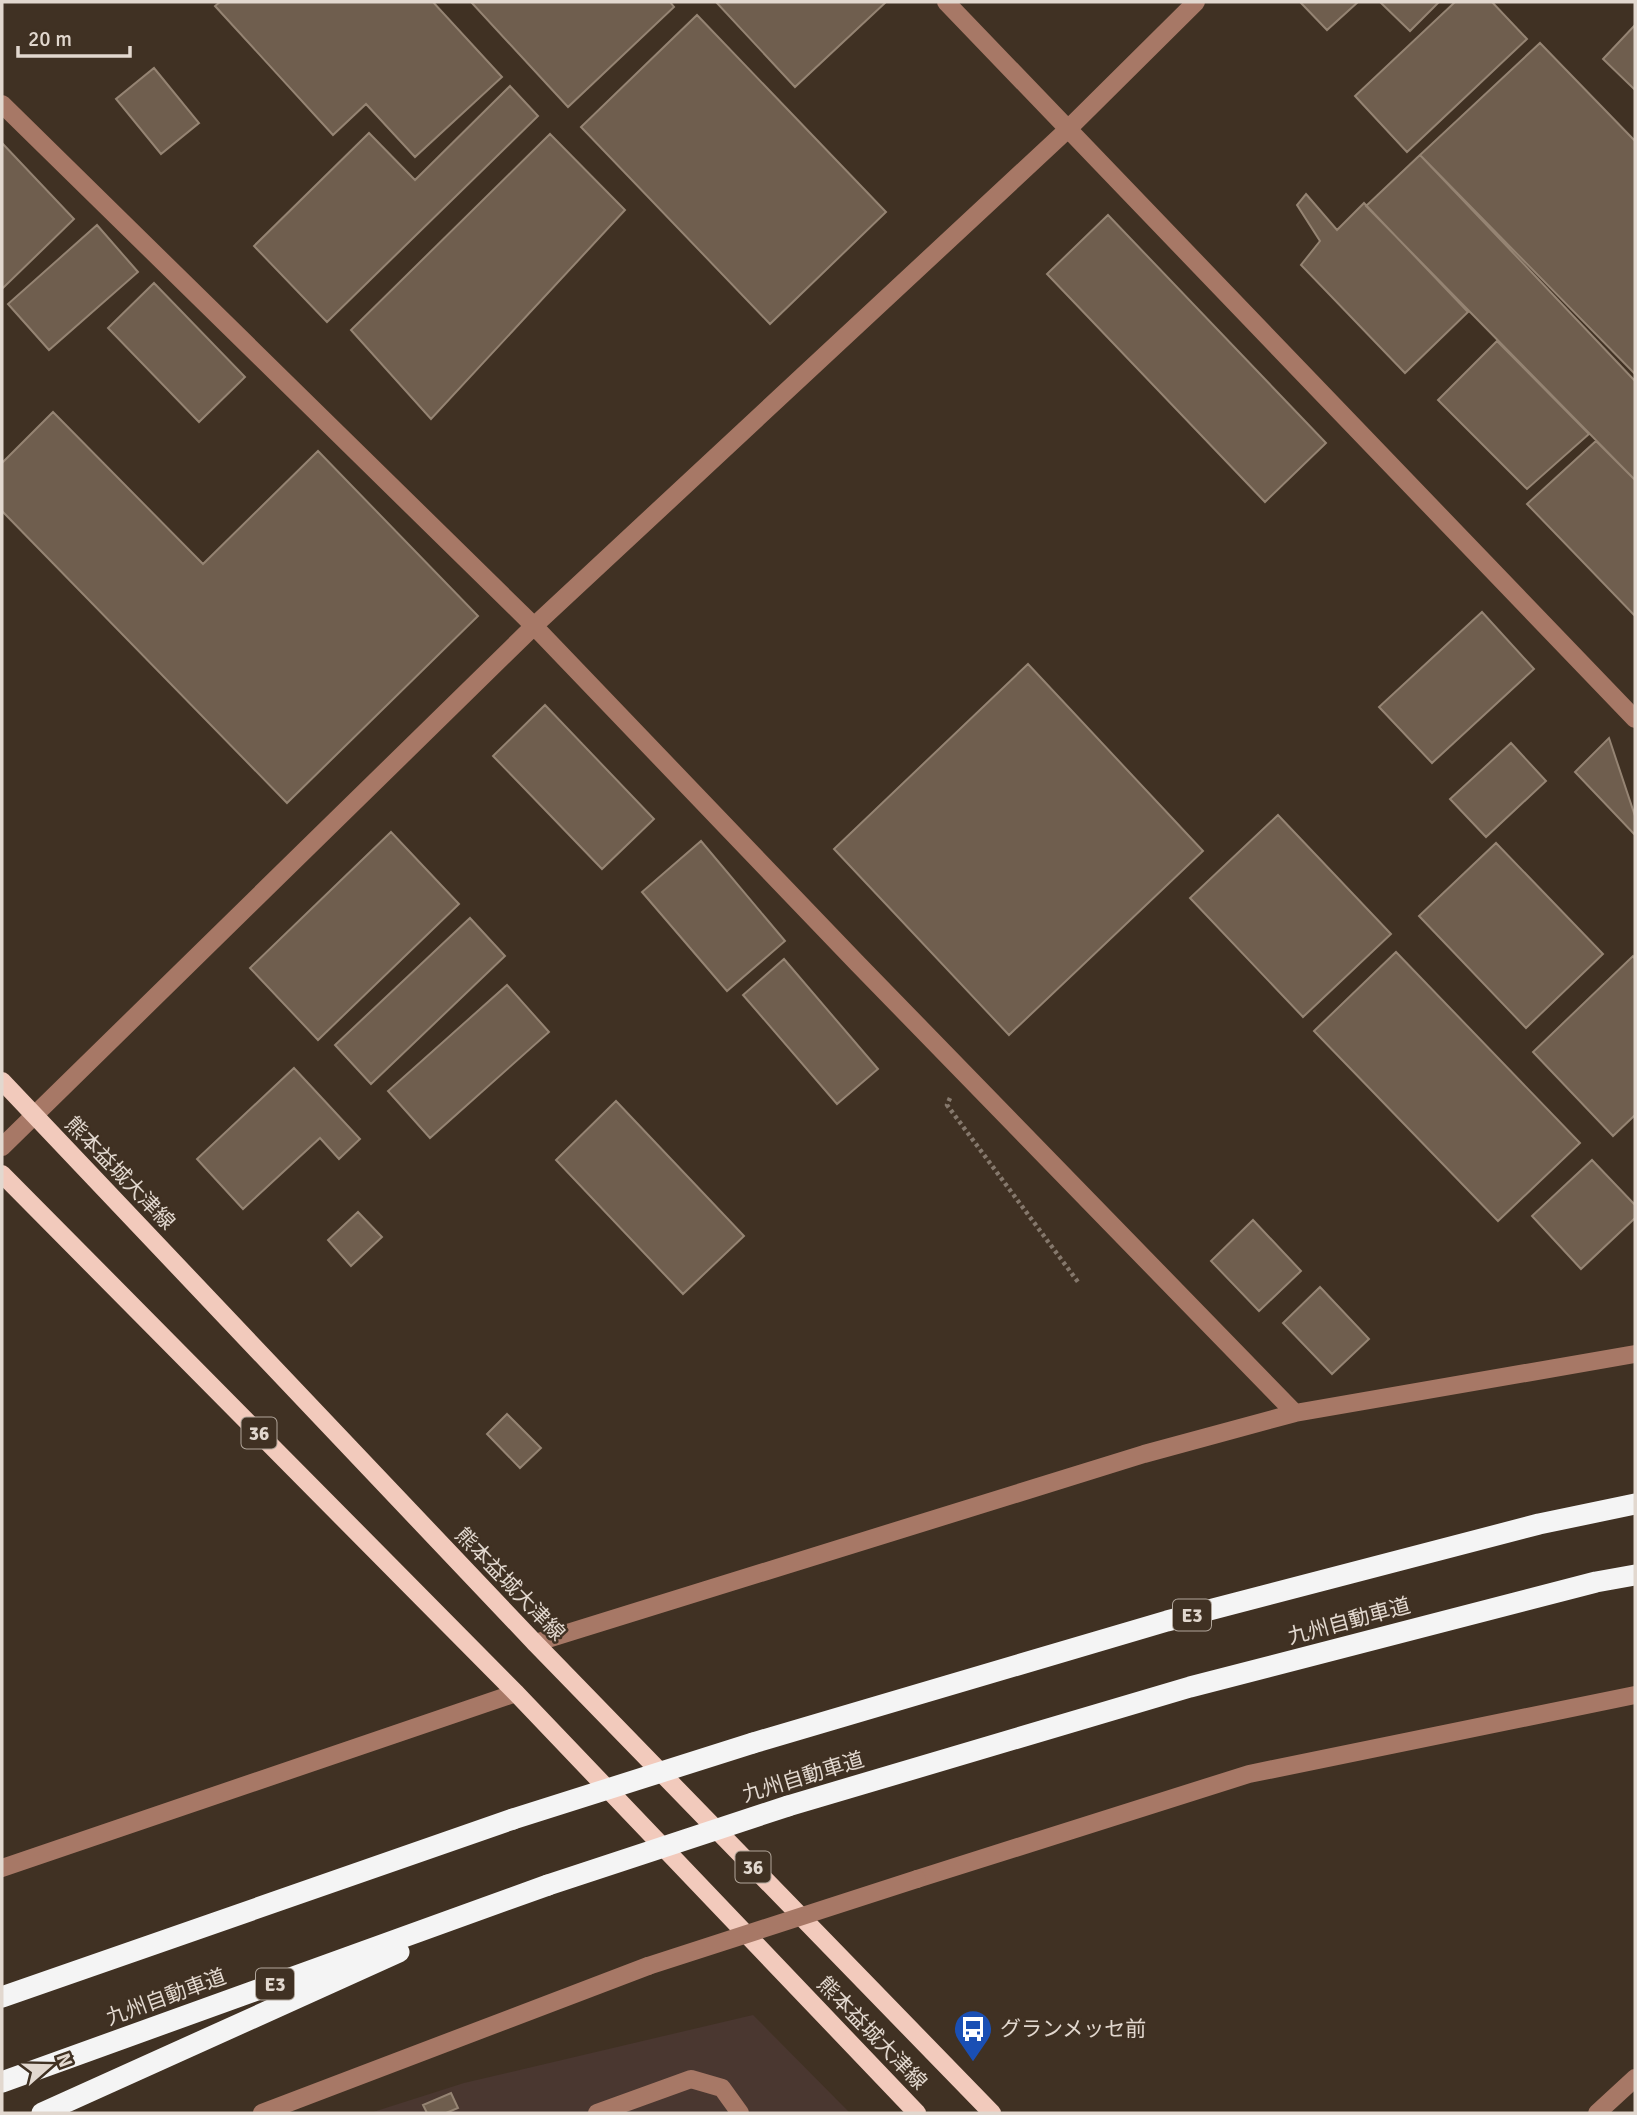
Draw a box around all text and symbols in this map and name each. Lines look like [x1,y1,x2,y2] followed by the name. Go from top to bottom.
[18,14,130,58] scale bar
[28,26,72,52] text: 20 m
[60,1111,180,1235] street label: 熊本益城大津線
[242,1418,276,1448] road number: 36
[450,1522,570,1646] street label: 熊本益城大津線
[1285,1592,1413,1650] street label: 九州自動車道
[1173,1600,1211,1630] road number: E3
[739,1746,867,1808] street label: 九州自動車道
[736,1852,770,1882] road number: 36
[102,1963,230,2031] street label: 九州自動車道
[256,1968,294,2000] road number: E3
[812,1971,932,2095] street label: 熊本益城大津線
[952,2008,994,2063] bus stop icon: グランメッセ前
[1000,2016,1146,2042] place label: グランメッセ前
[14,2031,84,2101] north arrow
[50,2050,78,2071] text: N

